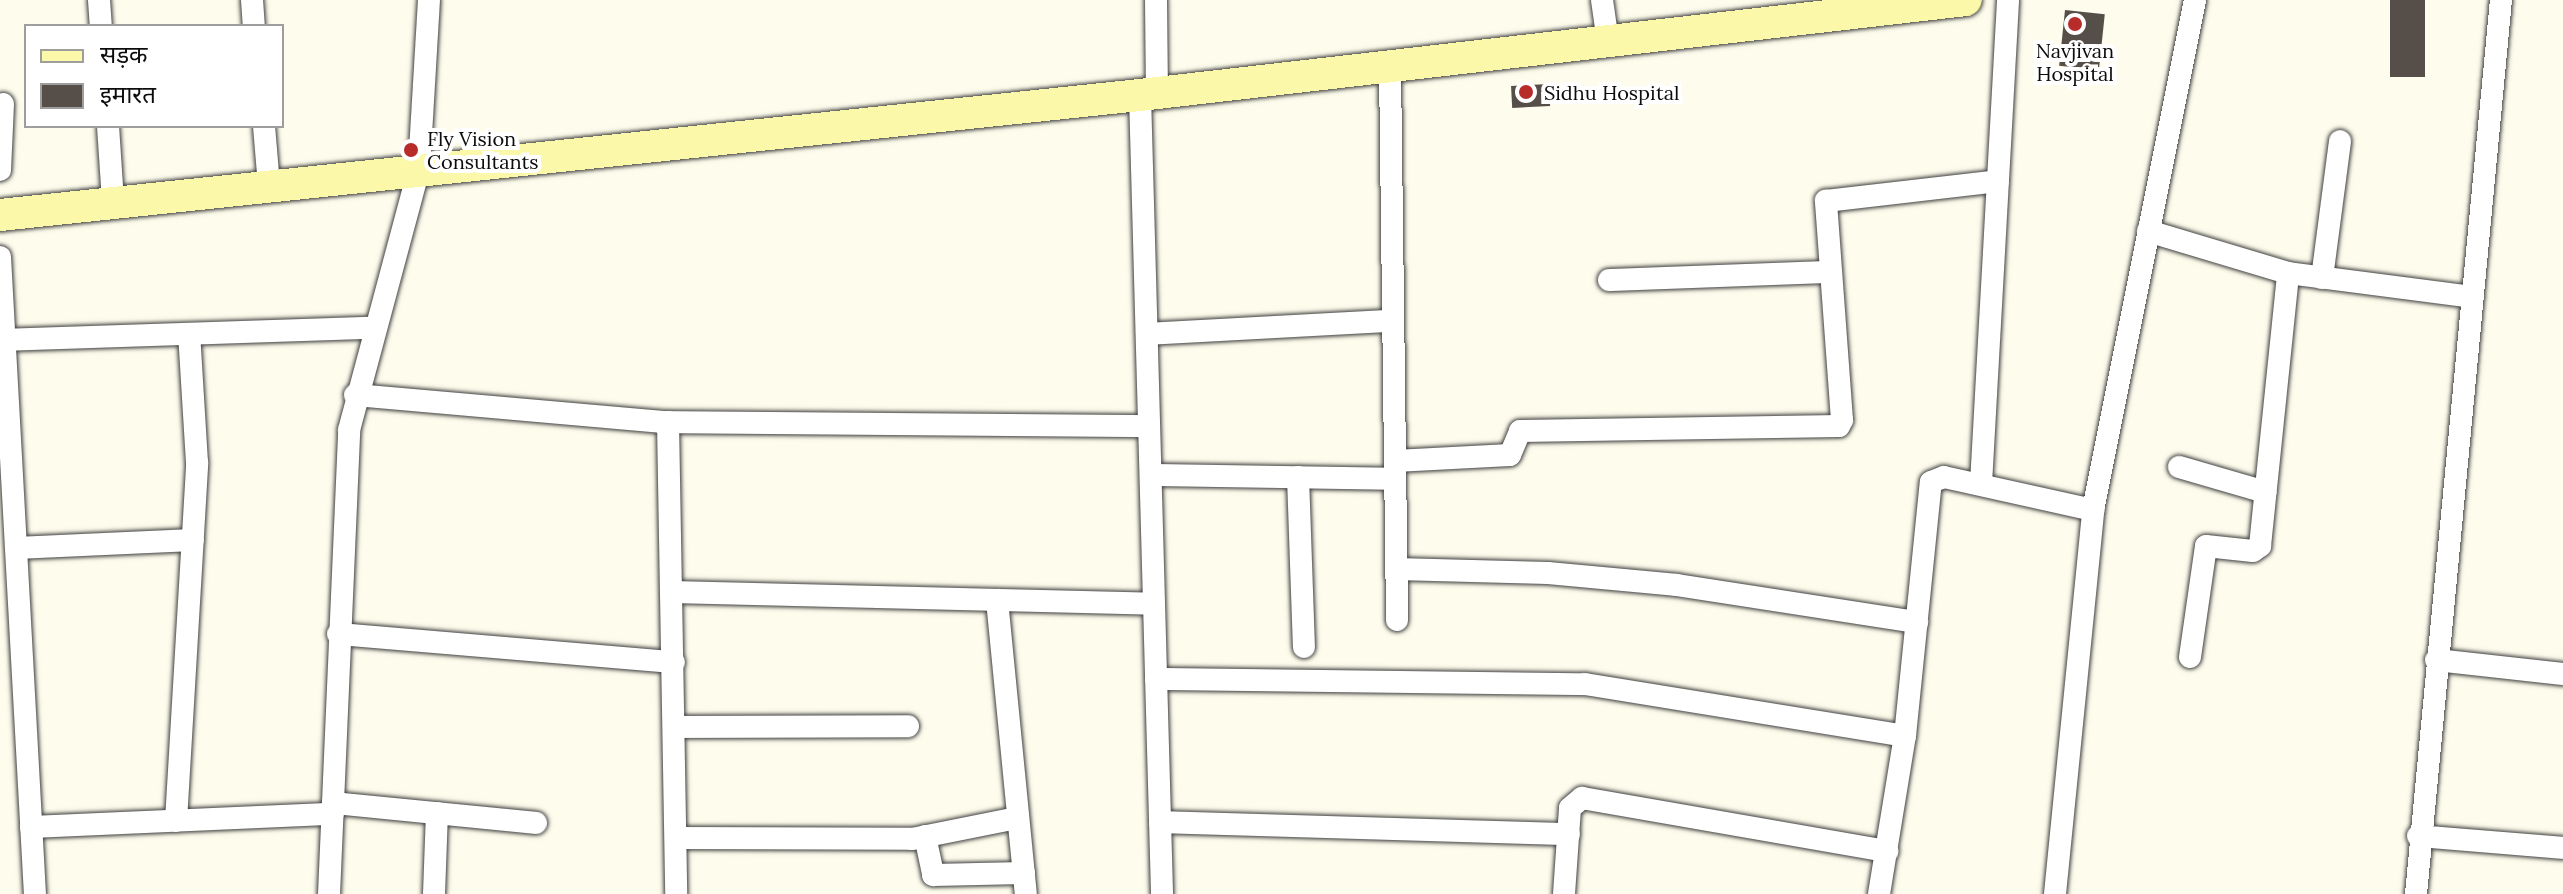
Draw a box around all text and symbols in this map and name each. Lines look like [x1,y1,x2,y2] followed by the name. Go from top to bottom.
[2064,13,2086,35] marker: Navjivan Hospital
[24,24,284,128] legend
[2036,38,2114,85] place label: Navjivan Hospital
[100,39,148,70] text: सड़क
[100,79,156,110] text: इमारत
[1544,80,1679,104] place label: Sidhu Hospital
[1515,81,1537,103] marker: Sidhu Hospital
[427,126,538,173] place label: Fly Vision Consultants
[402,141,420,159] marker: Fly Vision Consultants

